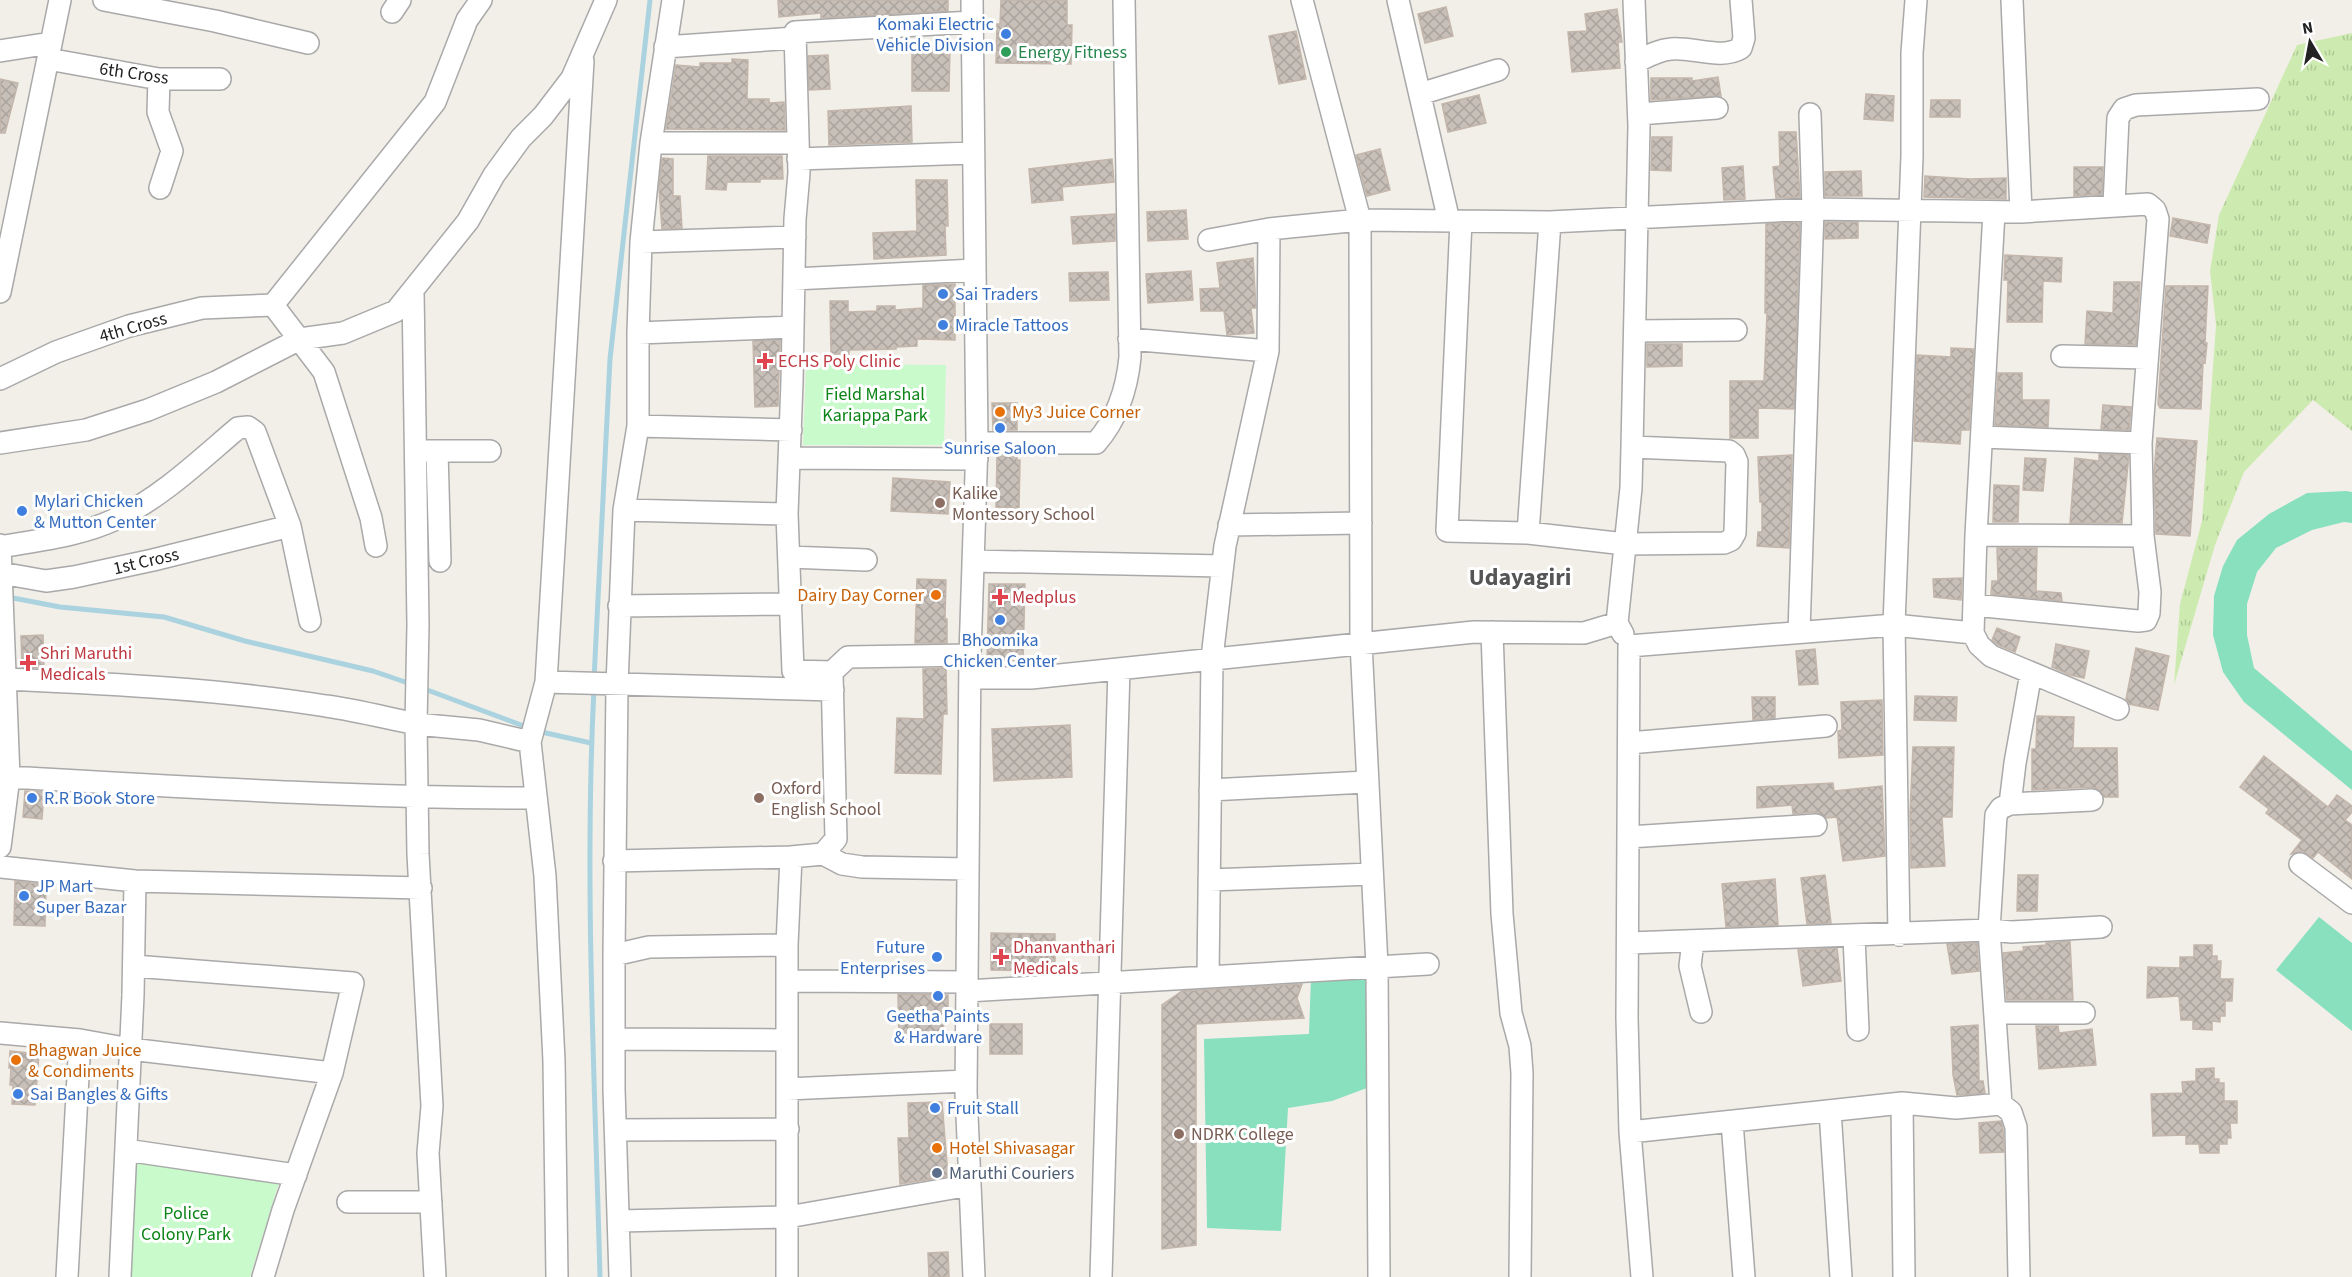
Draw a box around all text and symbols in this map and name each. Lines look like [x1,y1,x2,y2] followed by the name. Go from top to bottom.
[877,12,994,58] place label: Komaki Electric Vehicle Division
[2280,12,2340,72] north arrow
[2300,16,2315,40] text: N
[999,27,1013,41] marker: Komaki Electric Vehicle Division
[1018,40,1127,65] place label: Energy Fitness
[999,45,1013,59] marker: Energy Fitness
[98,56,170,91] street label: 6th Cross
[955,282,1038,307] place label: Sai Traders
[936,287,950,301] marker: Sai Traders
[96,306,170,349] street label: 4th Cross
[955,313,1068,338] place label: Miracle Tattoos
[936,318,950,332] marker: Miracle Tattoos
[778,349,901,374] place label: ECHS Poly Clinic
[756,352,774,370] marker: ECHS Poly Clinic
[822,382,928,428] park label: Field Marshal Kariappa Park
[1012,400,1141,425] place label: My3 Juice Corner
[993,405,1007,419] marker: My3 Juice Corner
[993,421,1007,435] marker: Sunrise Saloon
[944,436,1056,461] place label: Sunrise Saloon
[952,481,1095,527] place label: Kalike Montessory School
[34,489,157,535] place label: Mylari Chicken & Mutton Center
[933,496,947,510] marker: Kalike Montessory School
[15,504,29,518] marker: Mylari Chicken & Mutton Center
[111,542,182,581] street label: 1st Cross
[1469,560,1571,595] district label: Udayagiri
[797,583,925,608] place label: Dairy Day Corner
[1012,585,1076,610] place label: Medplus
[929,588,943,602] marker: Dairy Day Corner
[993,590,1007,604] marker: Medplus
[993,613,1007,627] marker: Bhoomika Chicken Center
[943,628,1058,674] place label: Bhoomika Chicken Center
[40,641,132,687] place label: Shri Maruthi Medicals
[21,656,35,670] marker: Shri Maruthi Medicals
[771,776,881,822] place label: Oxford English School
[44,786,155,811] place label: R.R Book Store
[25,791,39,805] marker: R.R Book Store
[752,791,766,805] marker: Oxford English School
[36,874,127,920] place label: JP Mart Super Bazar
[17,889,31,903] marker: JP Mart Super Bazar
[840,935,925,981] place label: Future Enterprises
[1013,935,1115,981] place label: Dhanvanthari Medicals
[930,950,944,964] marker: Future Enterprises
[994,950,1008,964] marker: Dhanvanthari Medicals
[931,989,945,1003] marker: Geetha Paints & Hardware
[886,1004,990,1050] place label: Geetha Paints & Hardware
[28,1038,141,1084] place label: Bhagwan Juice & Condiments
[9,1053,23,1067] marker: Bhagwan Juice & Condiments
[30,1082,168,1107] place label: Sai Bangles & Gifts
[11,1087,25,1101] marker: Sai Bangles & Gifts
[947,1096,1019,1121] place label: Fruit Stall
[928,1101,942,1115] marker: Fruit Stall
[1191,1122,1294,1147] place label: NDRK College
[1172,1127,1186,1141] marker: NDRK College
[949,1136,1076,1161] place label: Hotel Shivasagar
[930,1141,944,1155] marker: Hotel Shivasagar
[949,1161,1074,1186] place label: Maruthi Couriers
[930,1166,944,1180] marker: Maruthi Couriers
[141,1201,231,1247] park label: Police Colony Park

